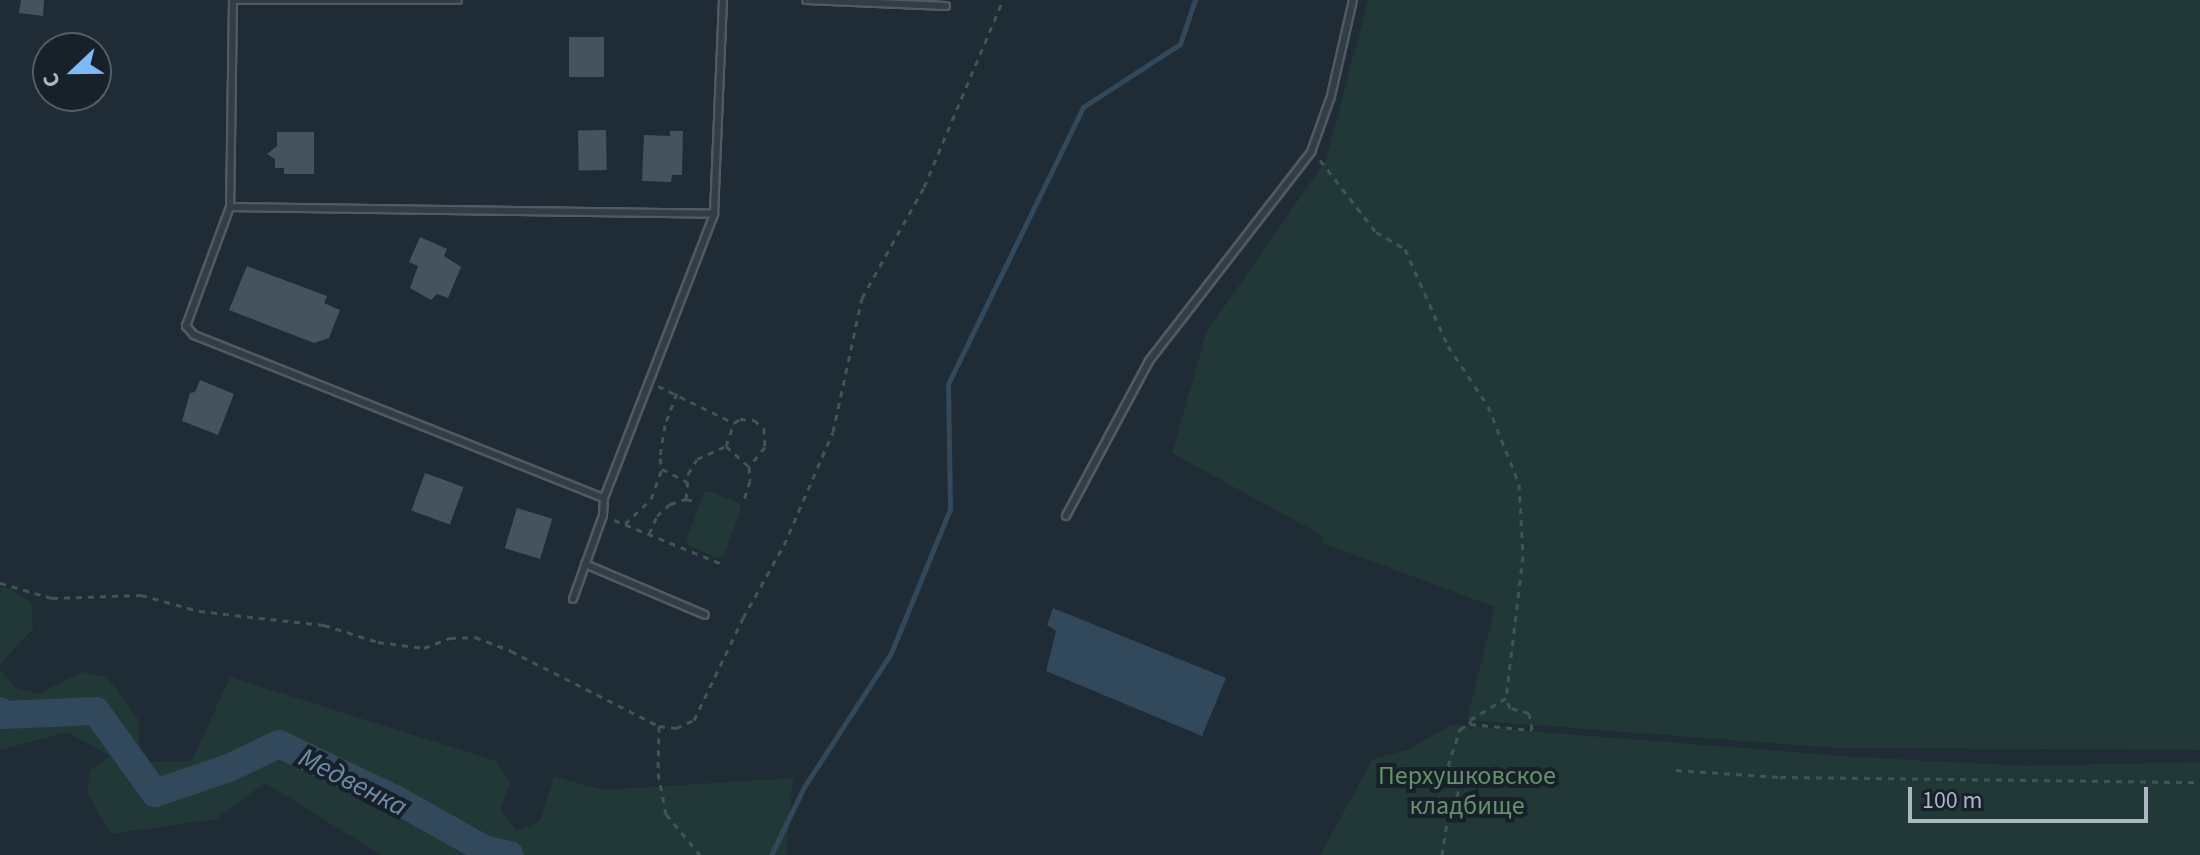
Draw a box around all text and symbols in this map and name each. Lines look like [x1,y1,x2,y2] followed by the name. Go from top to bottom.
[32,32,112,112] north arrow
[34,68,69,92] text: С
[293,740,413,824] water label: Медвенка
[1378,760,1556,822] park label: Перхушковское кладбище
[1912,771,2152,821] scale bar
[1922,783,1982,818] text: 100 m

